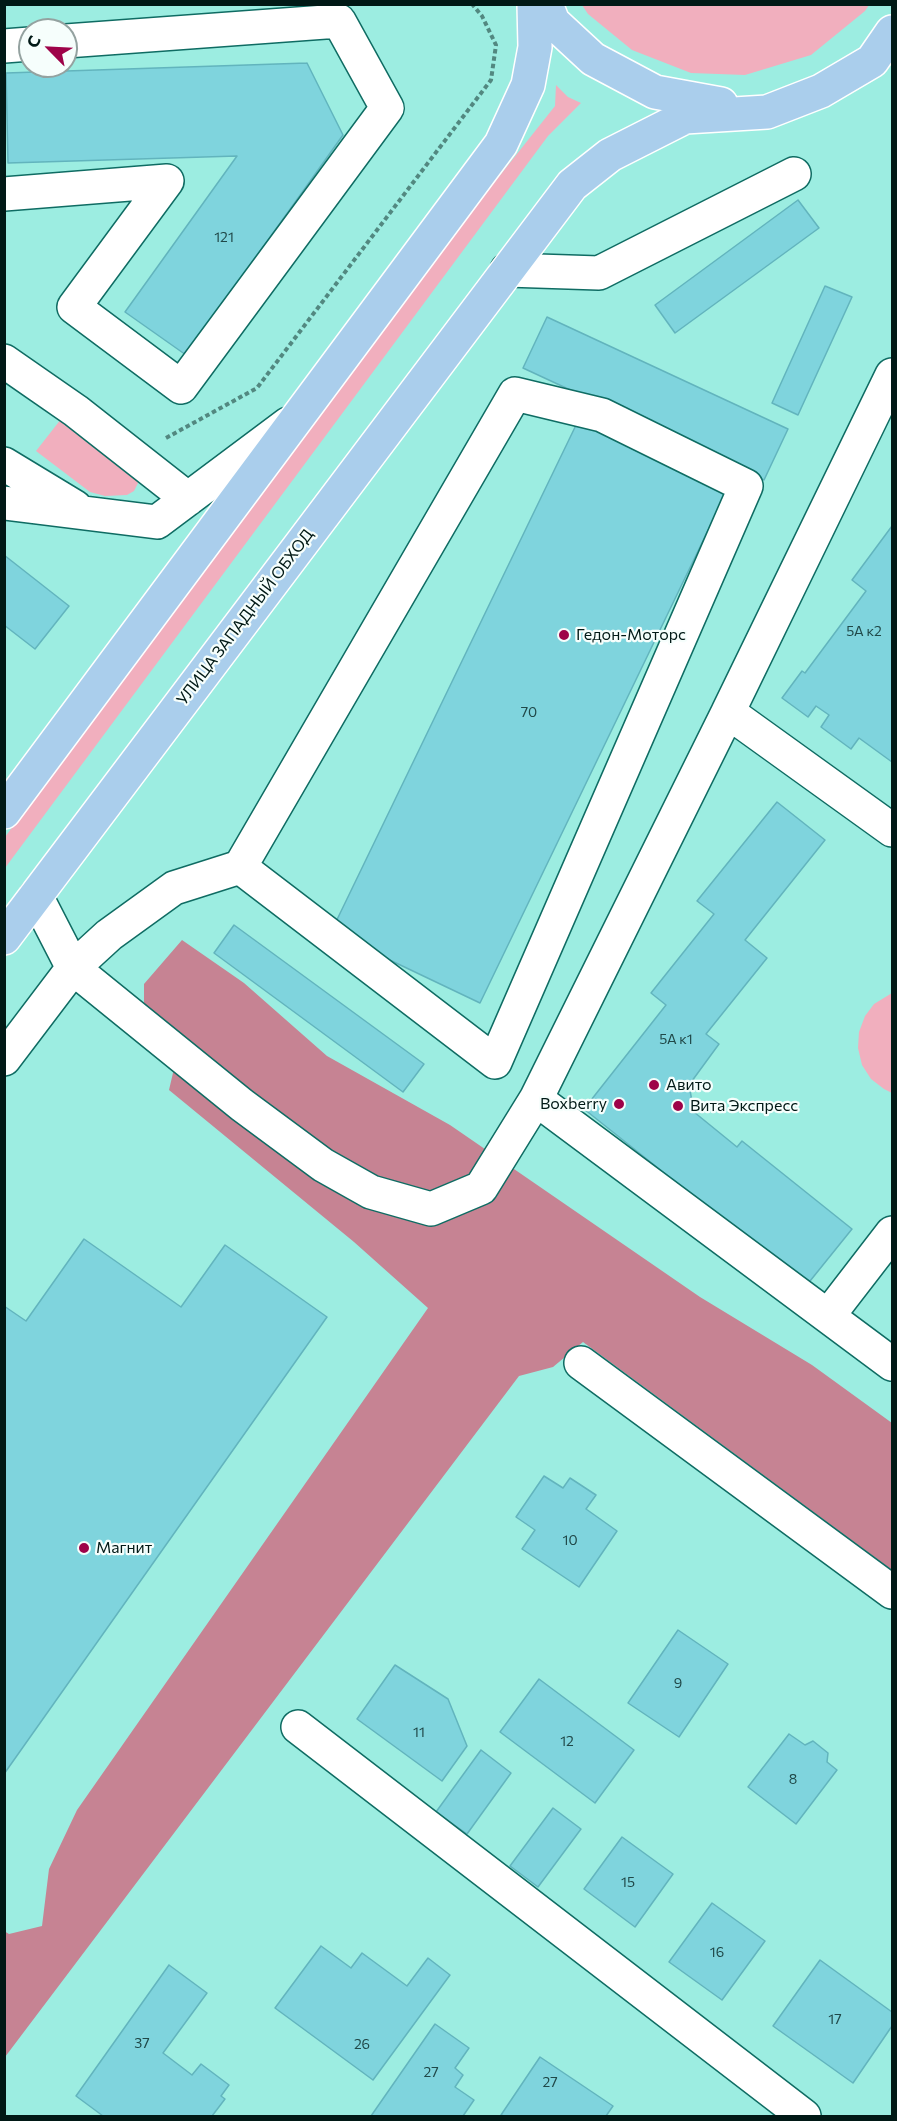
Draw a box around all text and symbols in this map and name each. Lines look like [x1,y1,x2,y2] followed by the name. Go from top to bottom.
[18,18,78,78] north arrow
[22,32,44,50] text: С
[214,229,234,245] house number: 121
[172,525,318,709] street label: УЛИЦА ЗАПАДНЫЙ ОБХОД
[846,623,882,639] house number: 5А к2
[576,625,686,645] place label: Гедон-Моторс
[557,628,571,642] marker: Гедон-Моторс
[521,704,537,720] house number: 70
[659,1031,693,1047] house number: 5А к1
[666,1075,712,1095] place label: Авито
[647,1078,661,1092] marker: Авито
[540,1094,607,1114] place label: Boxberry
[690,1096,798,1116] place label: Вита Экспресс
[612,1097,626,1111] marker: Boxberry
[671,1099,685,1113] marker: Вита Экспресс
[562,1532,578,1548] house number: 10
[96,1538,152,1558] place label: Магнит
[77,1541,91,1555] marker: Магнит
[674,1675,682,1691] house number: 9
[413,1724,425,1740] house number: 11
[560,1733,574,1749] house number: 12
[789,1771,797,1787] house number: 8
[621,1874,635,1890] house number: 15
[710,1944,724,1960] house number: 16
[828,2011,842,2027] house number: 17
[134,2035,150,2051] house number: 37
[354,2036,370,2052] house number: 26
[423,2064,439,2080] house number: 27
[542,2074,558,2090] house number: 27

